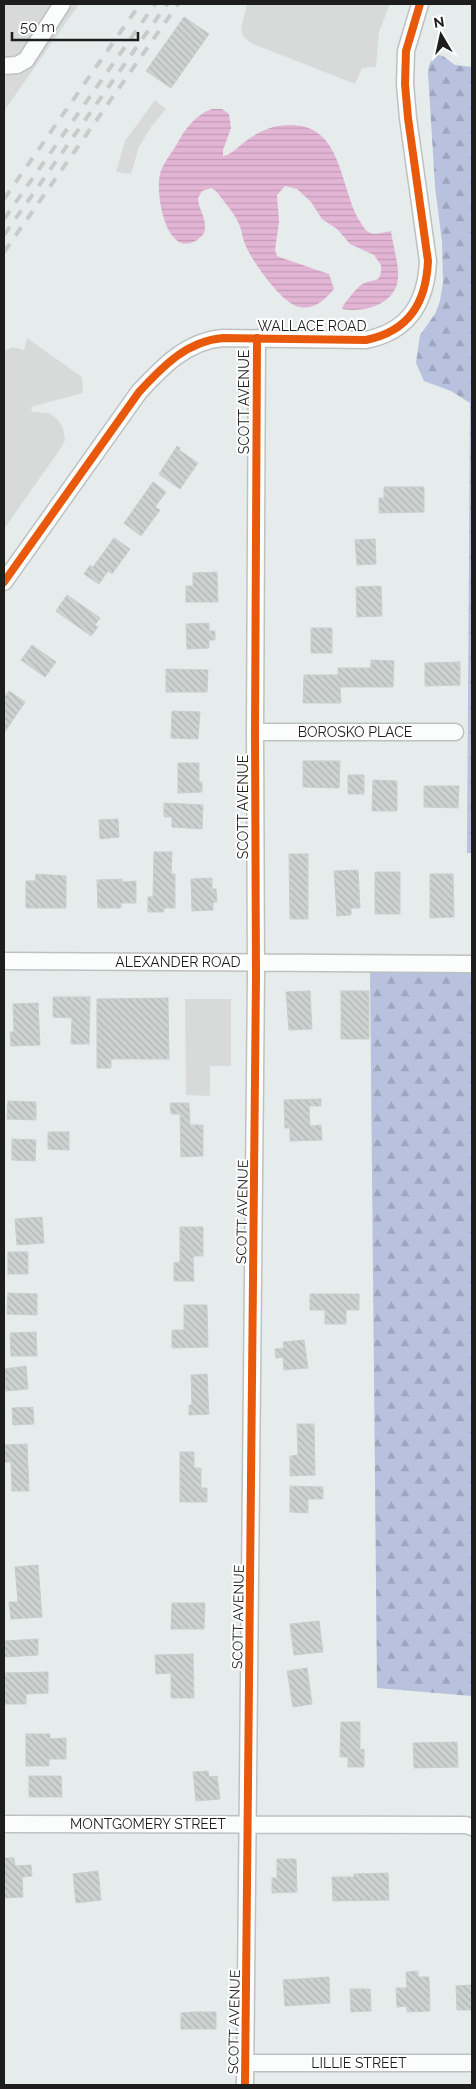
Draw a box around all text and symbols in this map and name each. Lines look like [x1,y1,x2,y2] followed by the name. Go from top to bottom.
[12,10,139,42] scale bar
[416,10,466,60] north arrow
[432,13,445,31] text: N
[20,18,55,36] text: 50 m
[257,318,367,334] street label: WALLACE ROAD
[236,350,252,454] street label: SCOTT AVENUE
[298,724,412,740] street label: BOROSKO PLACE
[235,755,251,859] street label: SCOTT AVENUE
[115,954,241,970] street label: ALEXANDER ROAD
[233,1160,251,1264] street label: SCOTT AVENUE
[229,1565,247,1669] street label: SCOTT AVENUE
[70,1816,226,1832] street label: MONTGOMERY STREET
[225,1970,243,2074] street label: SCOTT AVENUE
[311,2055,407,2071] street label: LILLIE STREET

